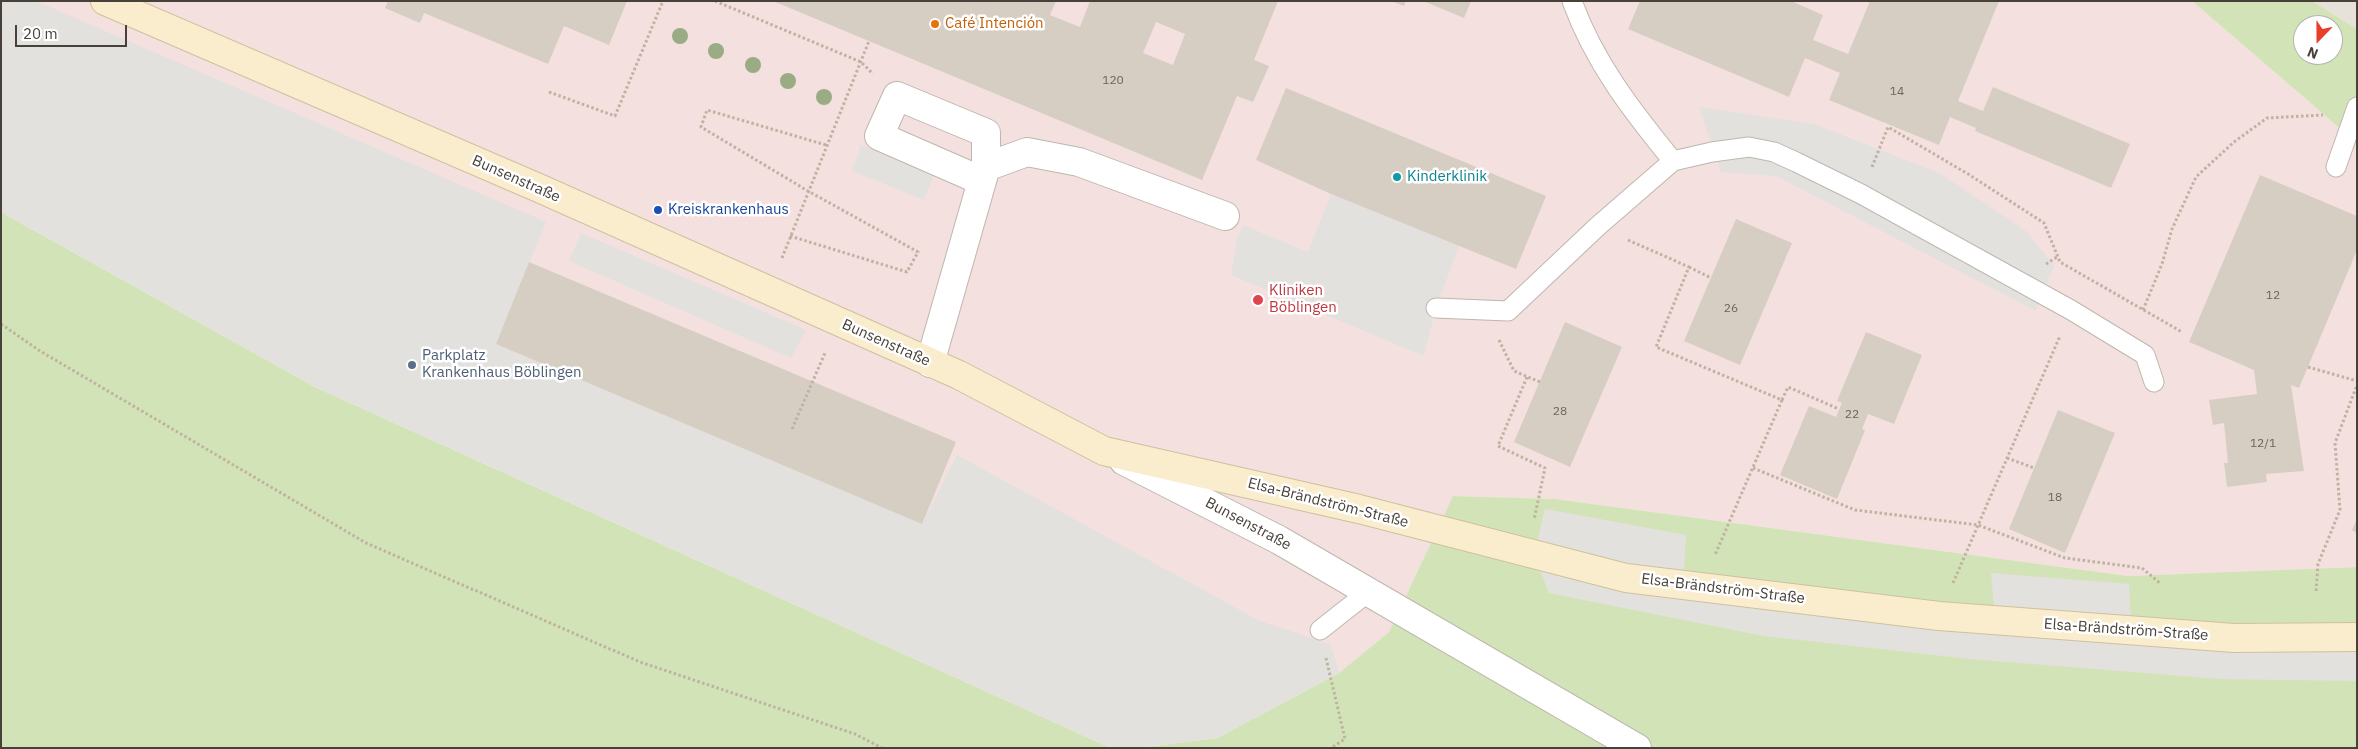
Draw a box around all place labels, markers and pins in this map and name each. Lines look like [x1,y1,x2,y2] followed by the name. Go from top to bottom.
[945,15,1044,33] place label: Café Intención
[929,18,941,30] marker: Café Intención
[1407,168,1487,186] place label: Kinderklinik
[1391,171,1403,183] marker: Kinderklinik
[668,201,789,219] place label: Kreiskrankenhaus
[652,204,664,216] marker: Kreiskrankenhaus
[1269,282,1337,317] place label: Kliniken Böblingen
[1251,293,1265,307] marker: Kliniken Böblingen
[422,347,581,382] place label: Parkplatz Krankenhaus Böblingen
[406,359,418,371] marker: Parkplatz Krankenhaus Böblingen

